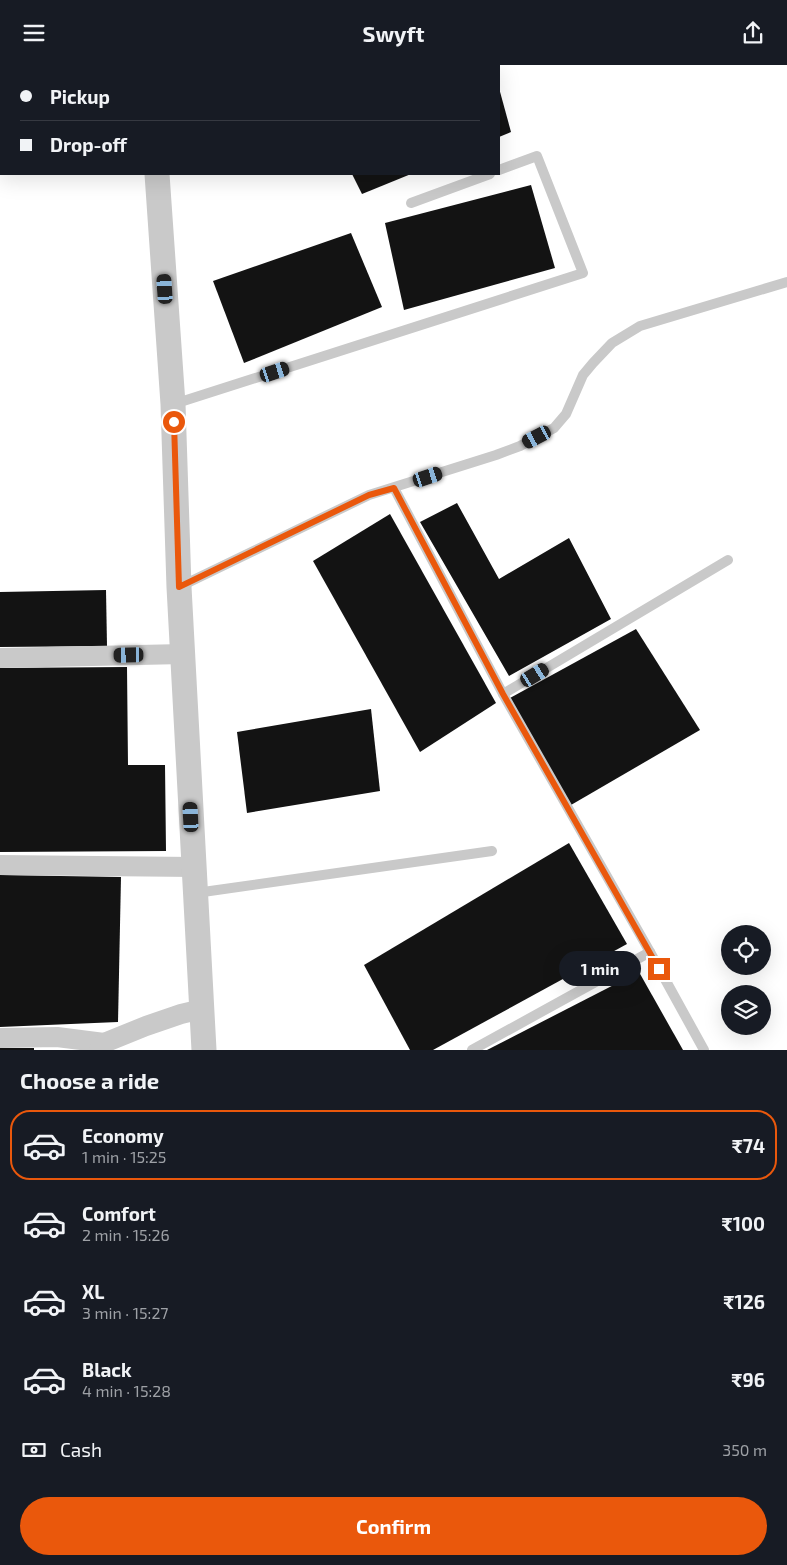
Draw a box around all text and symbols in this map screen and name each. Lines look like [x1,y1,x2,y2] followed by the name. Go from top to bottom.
[20,19,48,47] icon: menu
[739,19,767,47] icon: share
[363,20,424,46] text: Swyft
[50,85,110,108] text: Pickup
[50,133,127,156] text: Drop-off
[156,274,173,304] car
[258,360,291,384] car
[163,411,185,433] route start
[520,423,553,451] car
[411,465,444,489] car
[113,647,144,663] car
[518,661,551,689] car
[182,802,199,832] car
[721,925,771,1035] map controls
[721,925,771,975] button: locate
[559,951,642,987] callout: 1 min
[648,958,670,980] route end
[581,959,619,978] text: 1 min
[721,985,771,1035] button: layers
[20,1067,159,1093] text: Choose a ride
[22,1123,67,1168] icon: car
[82,1124,164,1147] text: Economy
[732,1134,765,1157] text: ₹74
[82,1147,166,1166] text: 1 min · 15:25
[22,1201,67,1246] icon: car
[82,1202,156,1225] text: Comfort
[722,1212,765,1235] text: ₹100
[82,1225,170,1244] text: 2 min · 15:26
[22,1279,67,1324] icon: car
[82,1280,104,1303] text: XL
[723,1290,765,1313] text: ₹126
[82,1303,169,1322] text: 3 min · 15:27
[22,1357,67,1402] icon: car
[82,1358,132,1381] text: Black
[731,1368,765,1391] text: ₹96
[82,1381,171,1400] text: 4 min · 15:28
[20,1436,48,1464] icon: cash
[60,1438,102,1461] text: Cash
[722,1440,767,1459] text: 350 m
[20,1497,767,1555] button: Confirm

